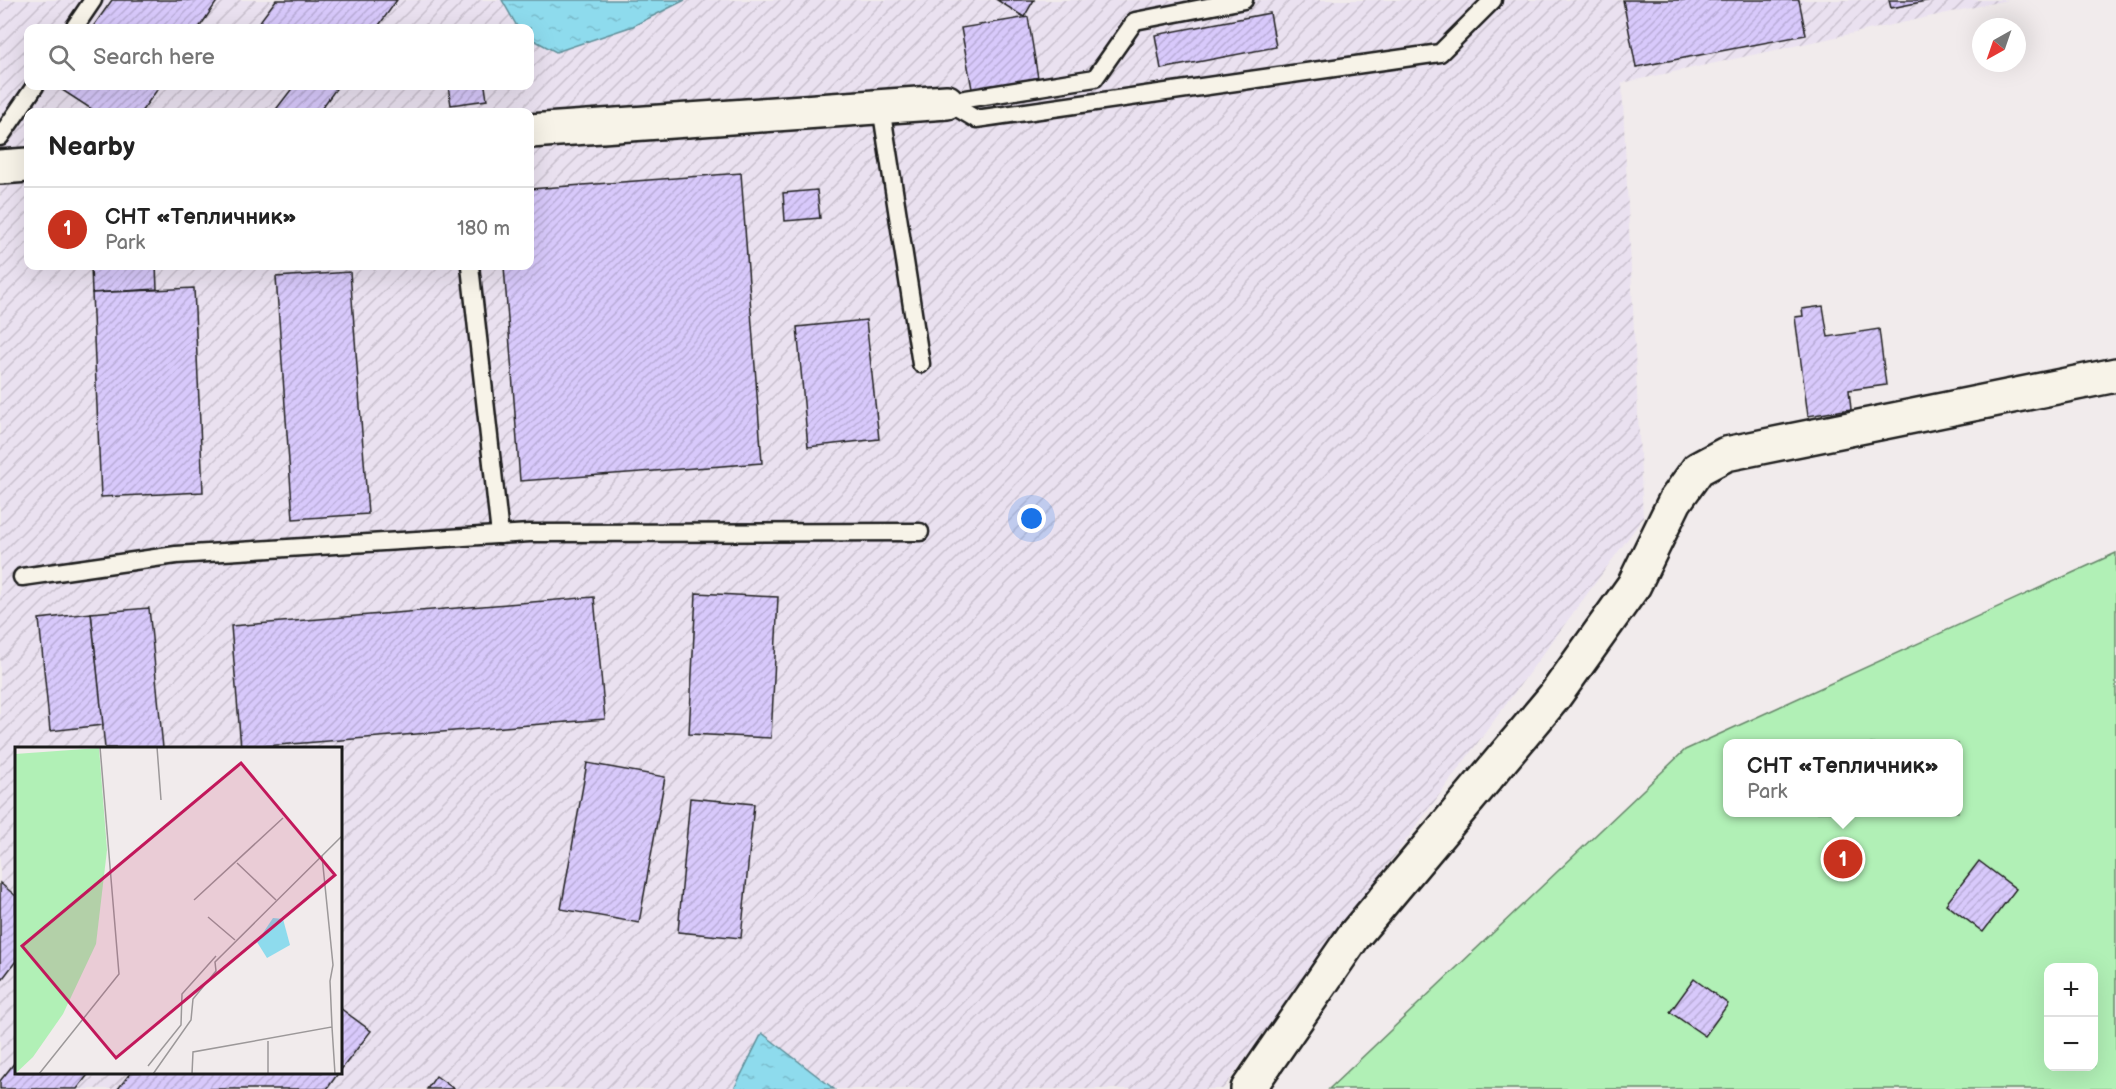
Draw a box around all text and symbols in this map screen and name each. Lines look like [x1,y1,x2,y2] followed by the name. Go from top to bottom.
[1972,18,2026,72] north arrow
[24,24,534,90] search box
[45,41,78,74] icon: search
[93,44,215,71] text: Search here
[48,132,135,163] text: Nearby
[105,204,297,231] text: СНТ «Тепличник»
[63,217,72,241] text: 1
[457,217,510,241] text: 180 m
[105,231,145,255] text: Park
[1017,504,1046,533] your location
[1723,739,1963,817] popup
[15,747,342,1074] inset map
[1747,753,1939,780] text: СНТ «Тепличник»
[1747,780,1787,804] text: Park
[1824,836,1862,882] pin: 1
[2044,963,2098,1071] map controls
[2044,963,2098,1017] button: +
[2044,1017,2098,1071] button: −

